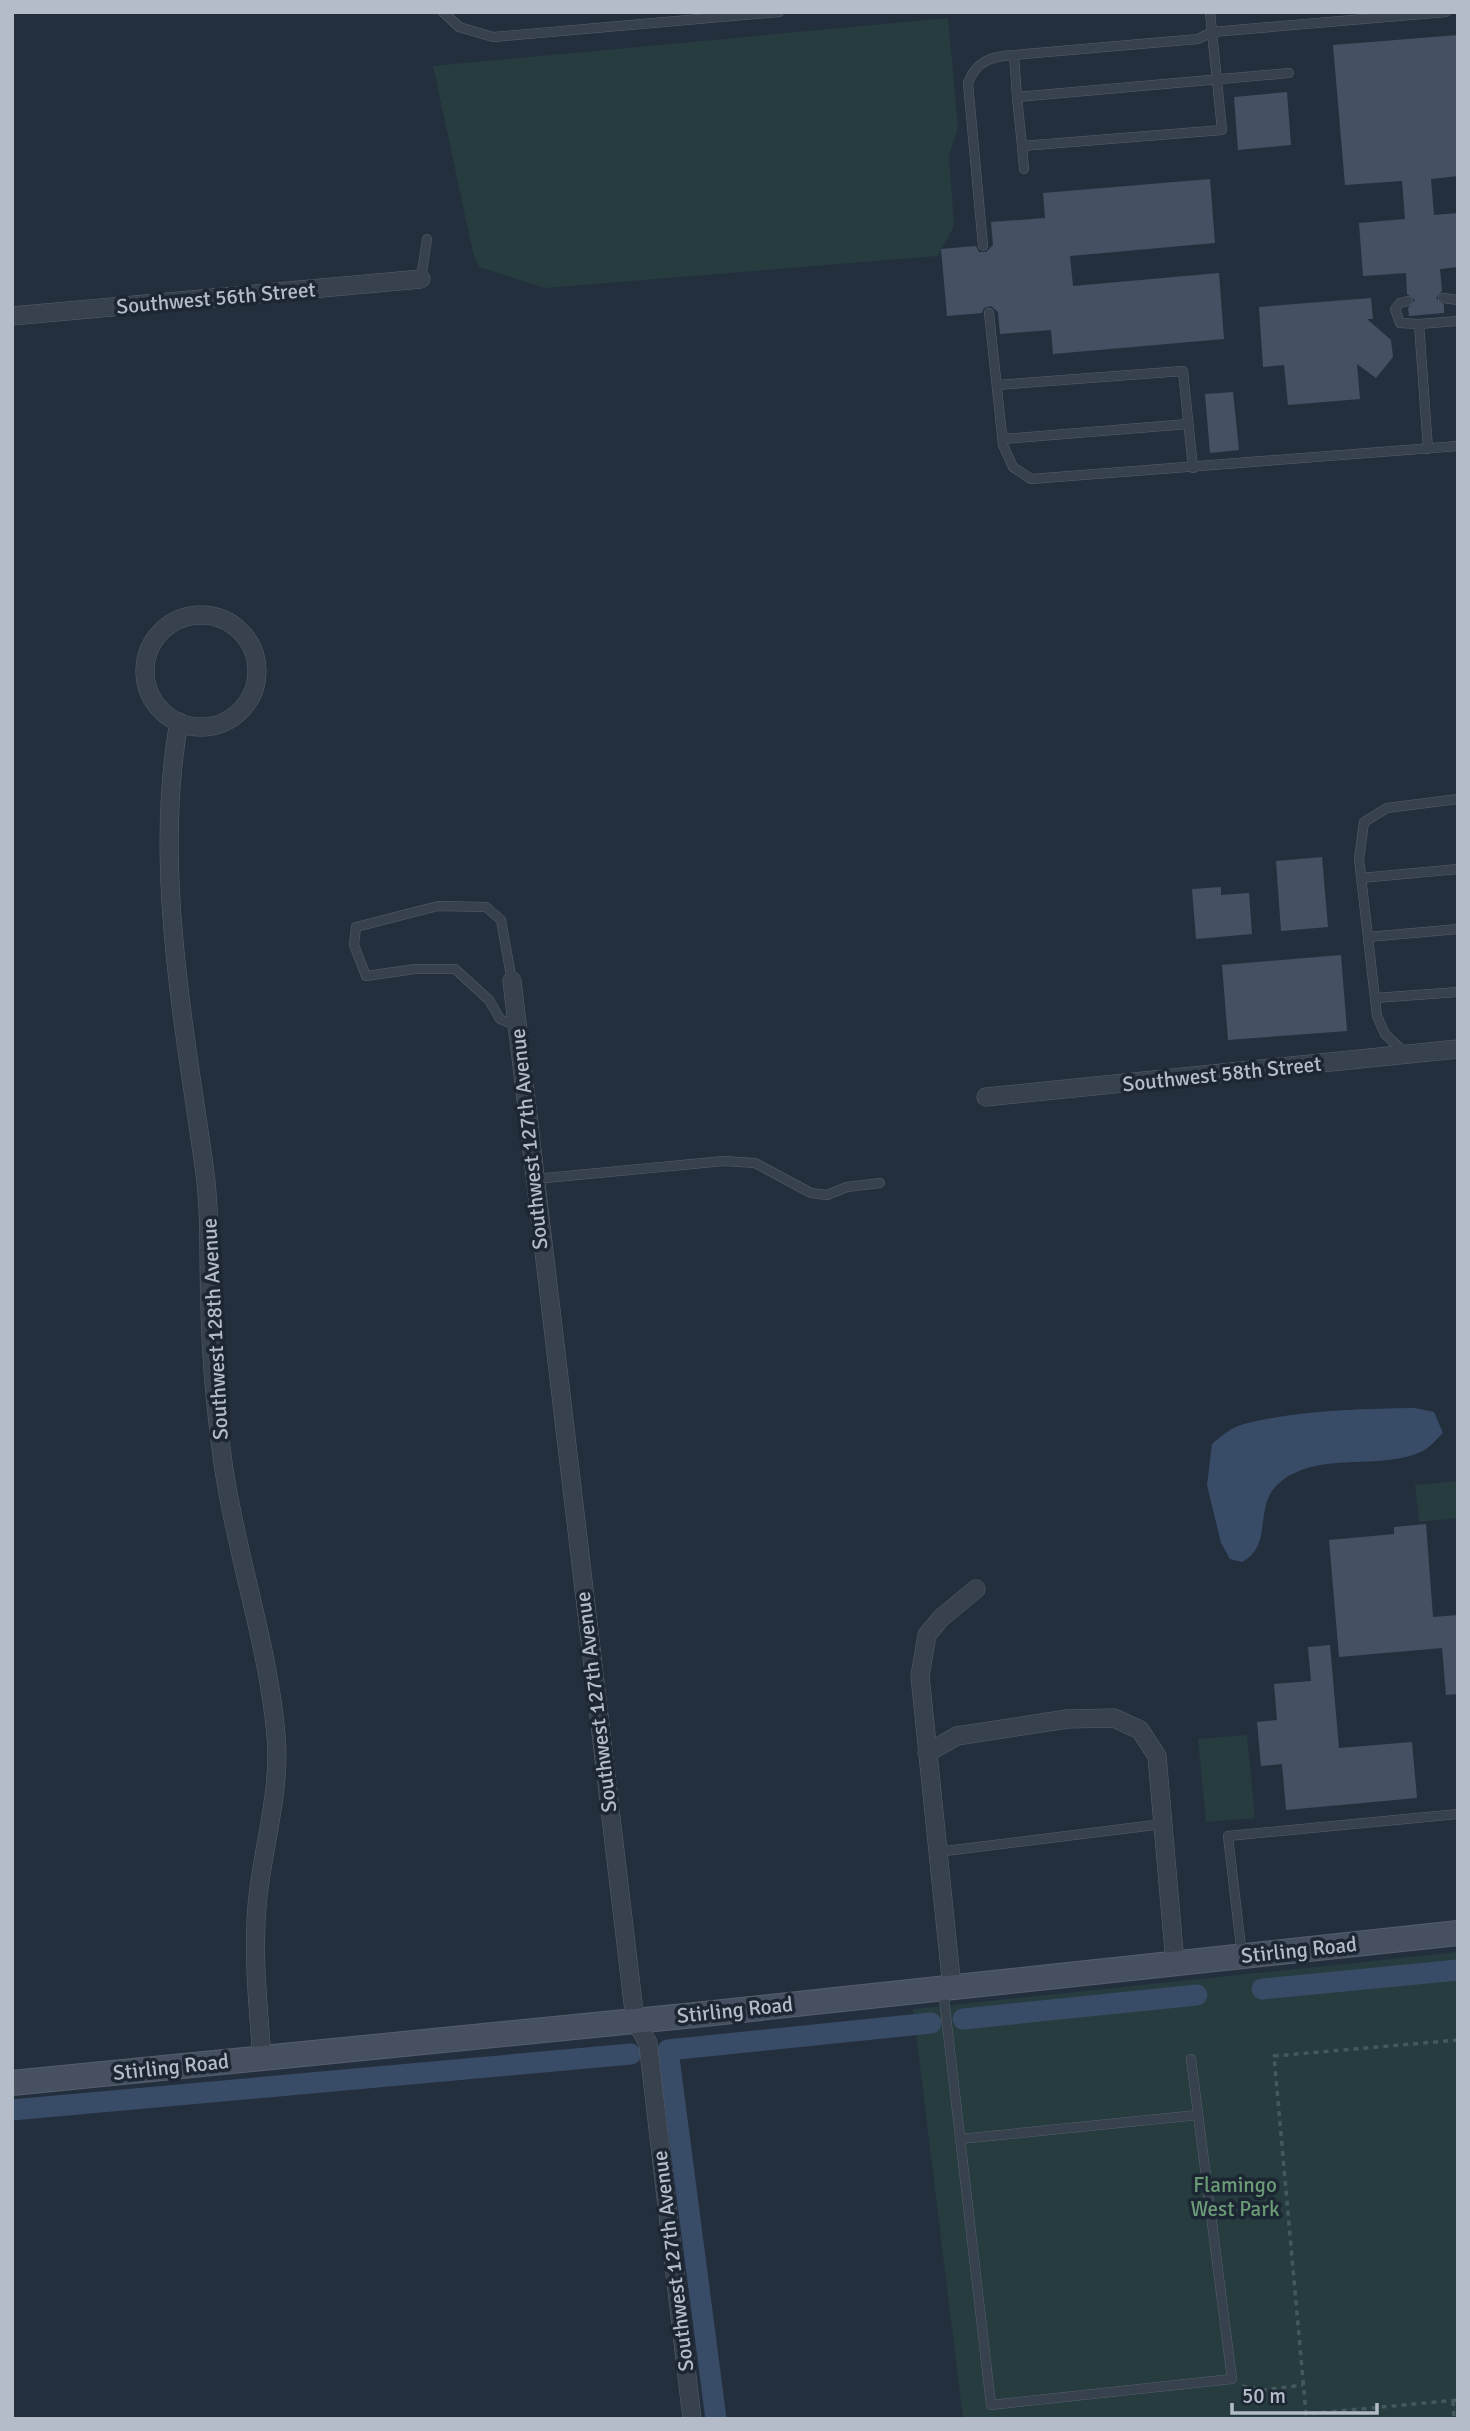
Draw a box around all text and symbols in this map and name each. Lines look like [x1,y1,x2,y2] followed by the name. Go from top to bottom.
[115,276,317,320] street label: Southwest 56th Street
[504,1027,554,1251] street label: Southwest 127th Avenue
[1121,1051,1323,1097] street label: Southwest 58th Street
[196,1217,234,1441] street label: Southwest 128th Avenue
[570,1590,622,1814] street label: Southwest 127th Avenue
[1240,1931,1358,1969] street label: Stirling Road
[676,1991,794,2029] street label: Stirling Road
[112,2048,230,2086] street label: Stirling Road
[647,2149,699,2373] street label: Southwest 127th Avenue
[1190,2172,1280,2222] park label: Flamingo West Park
[1232,2372,1377,2416] scale bar
[1242,2383,1286,2409] text: 50 m

